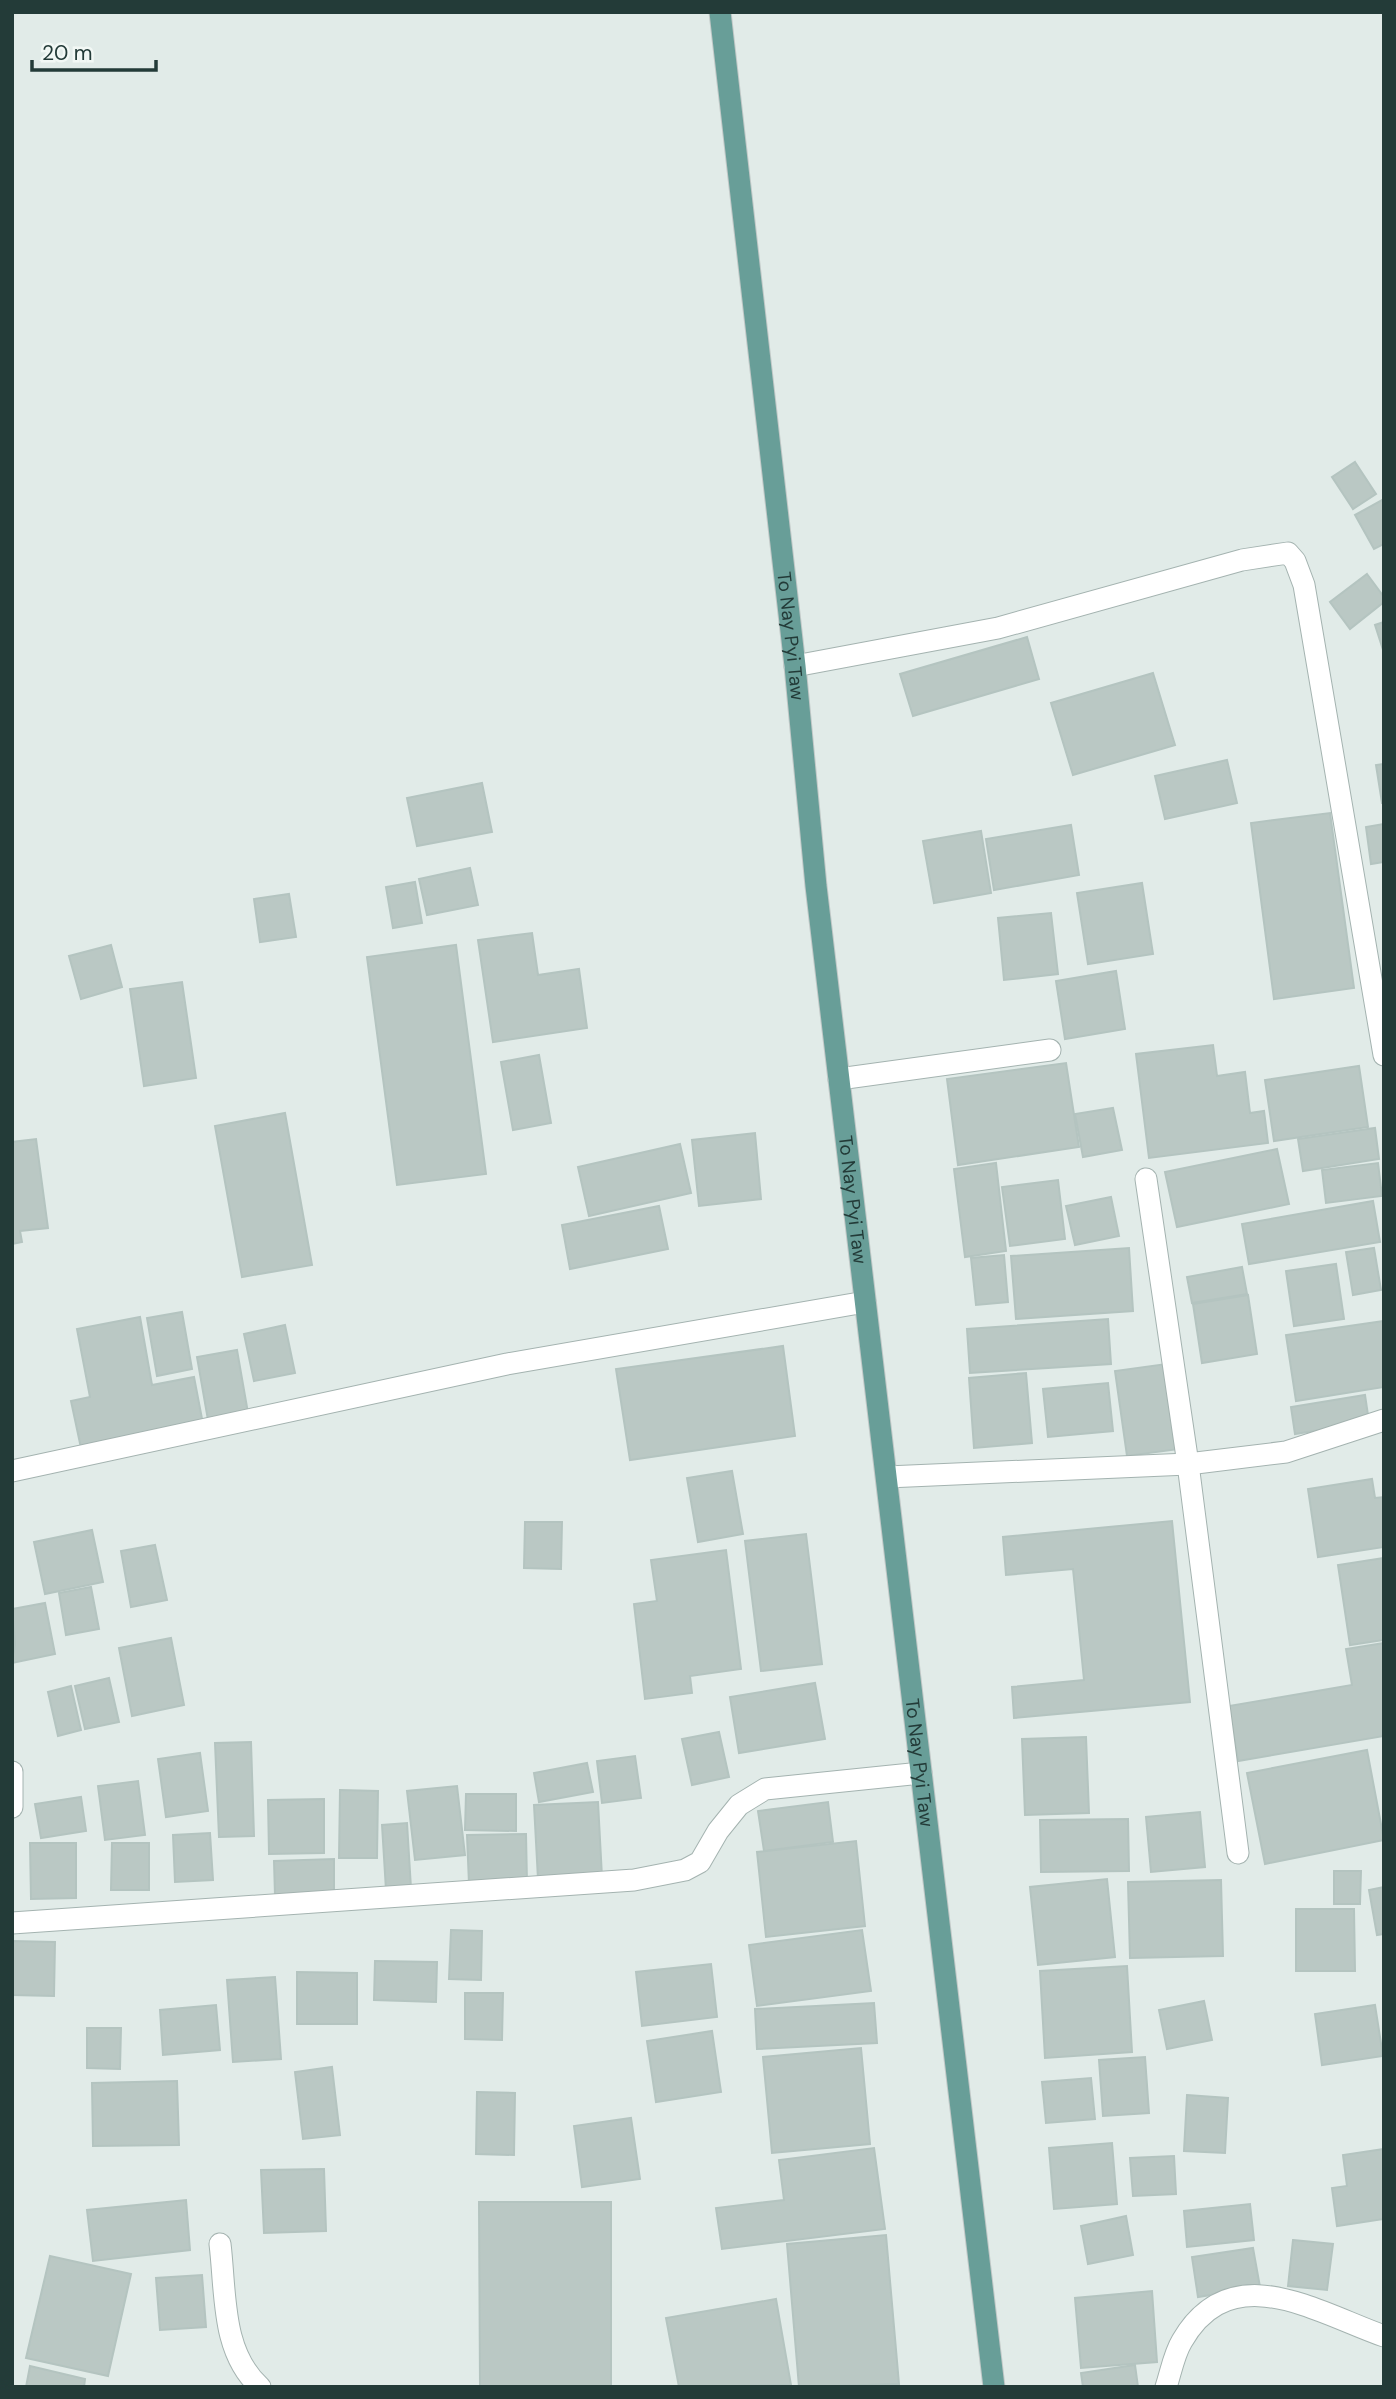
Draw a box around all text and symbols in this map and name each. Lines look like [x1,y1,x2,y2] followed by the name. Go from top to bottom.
[32,28,156,72] scale bar
[42,39,93,67] text: 20 m
[771,570,810,702] street label: To Nay Pyi Taw
[833,1134,873,1266] street label: To Nay Pyi Taw
[899,1697,940,1829] street label: To Nay Pyi Taw

